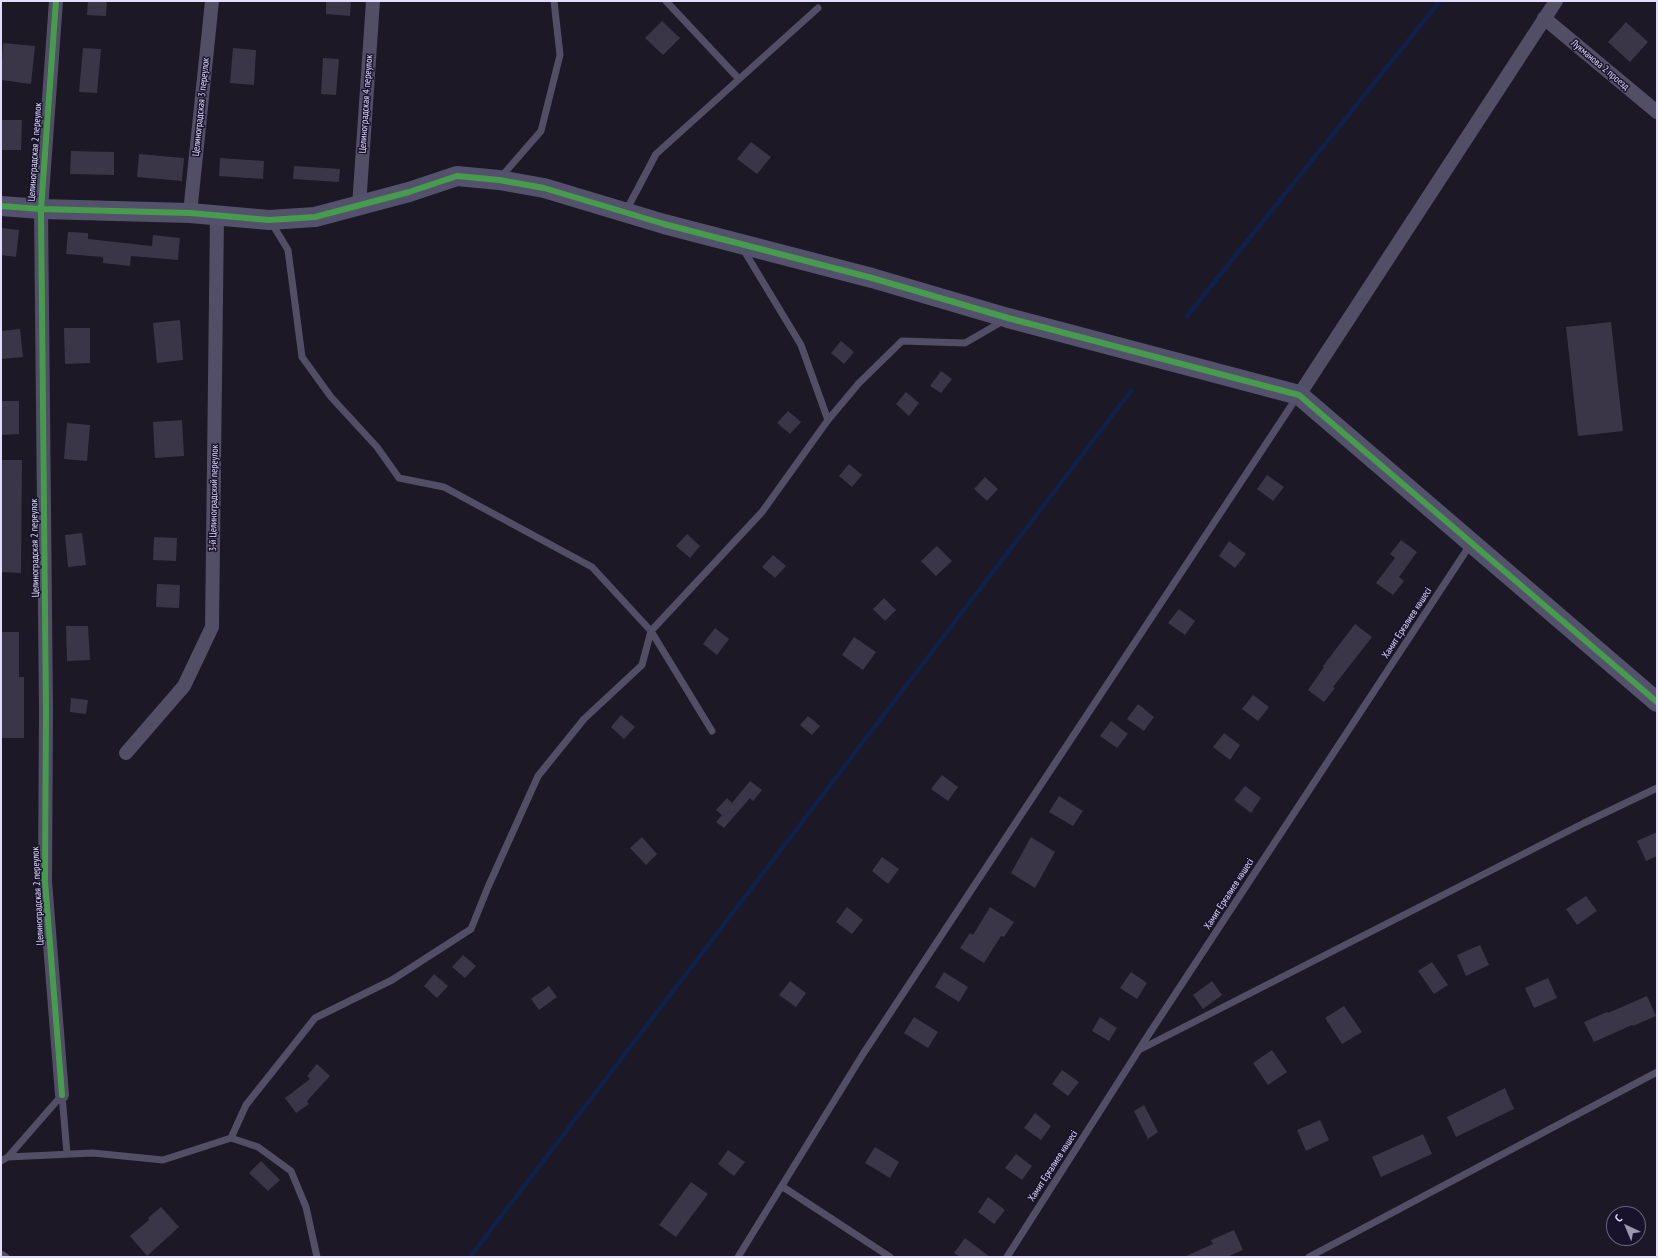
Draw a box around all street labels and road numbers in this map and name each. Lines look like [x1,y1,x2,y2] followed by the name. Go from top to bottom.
[1568,37,1632,93] street label: Лукманова 2 проезд
[357,54,375,154] street label: Целиноградская 4 переулок
[190,57,212,157] street label: Целиноградская 3 переулок
[26,102,44,202] street label: Целиноградская 2 переулок
[207,444,221,552] street label: 3-й Целиноградский переулок
[28,498,42,598] street label: Целиноградская 2 переулок
[1380,585,1434,661] street label: Хамит Ерғалиев көшесі
[29,846,47,946] street label: Целиноградская 2 переулок
[1202,856,1256,932] street label: Хамит Ерғалиев көшесі
[1026,1128,1080,1204] street label: Хамит Ерғалиев көшесі

